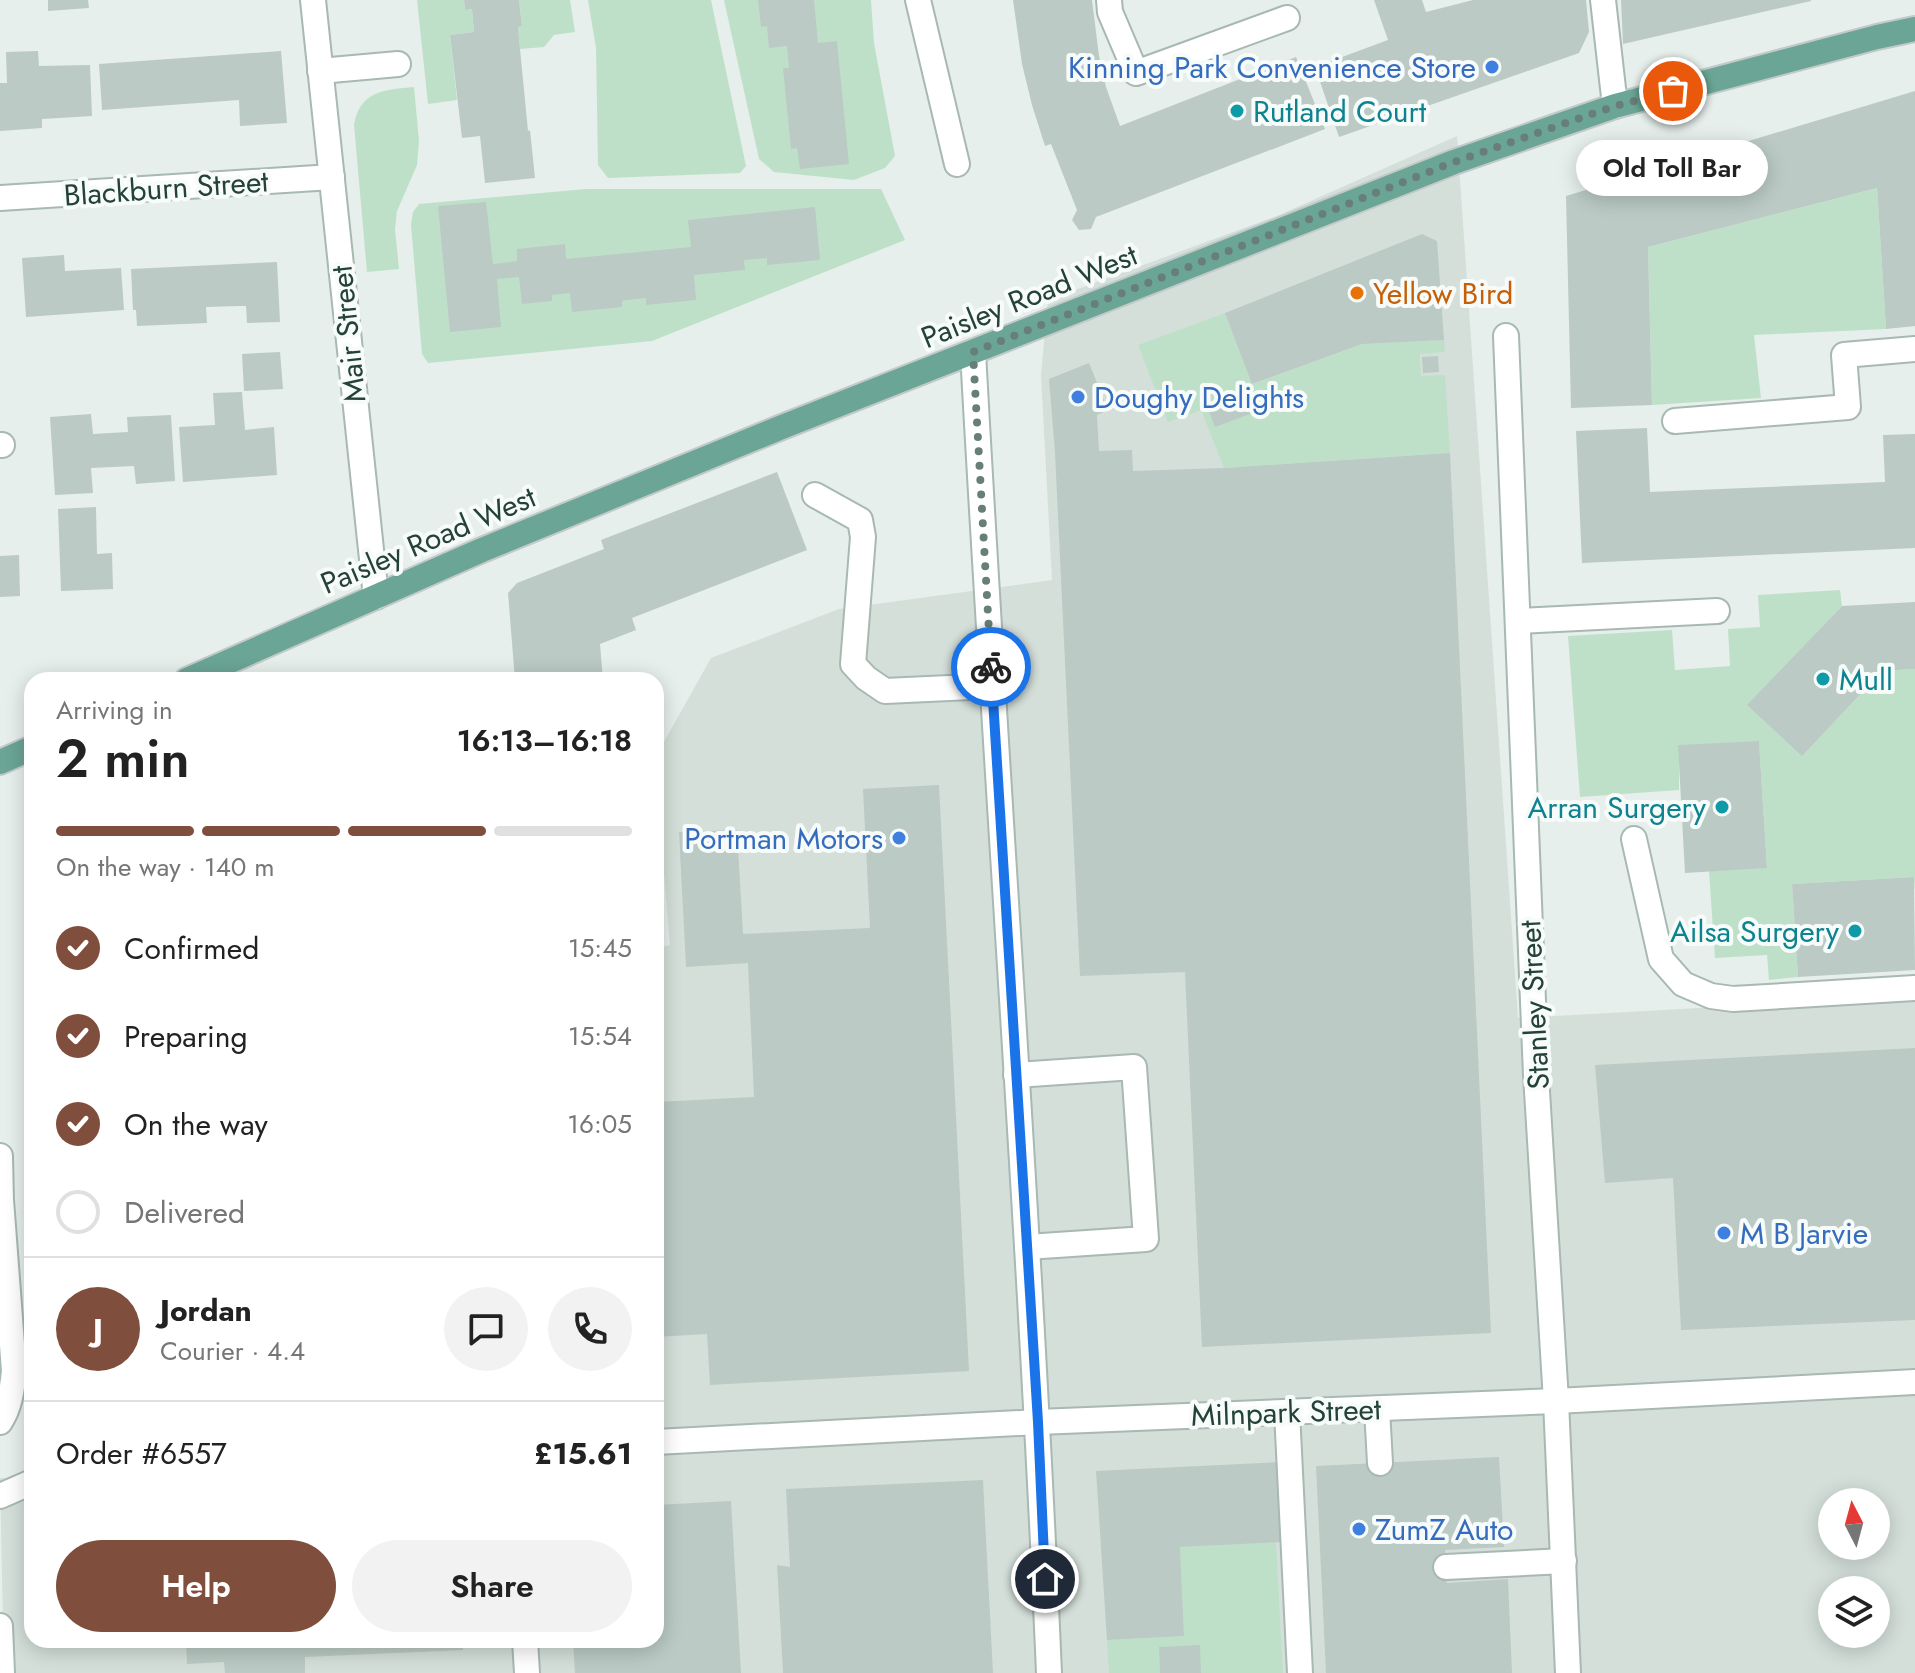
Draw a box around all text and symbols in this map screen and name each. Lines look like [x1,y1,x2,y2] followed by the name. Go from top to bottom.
[1068,46,1476,89] place label: Kinning Park Convenience Store
[1639,57,1707,125] pin
[1483,58,1501,76] marker: Kinning Park Convenience Store
[1651,69,1695,113] icon: bag
[1253,90,1427,133] place label: Rutland Court
[1228,102,1246,120] marker: Rutland Court
[1577,139,1769,195] callout: Old Toll Bar
[1603,149,1741,187] text: Old Toll Bar
[62,159,271,217] street label: Blackburn Street
[914,233,1144,359] street label: Paisley Road West
[319,263,377,405] street label: Mair Street
[1373,272,1513,315] place label: Yellow Bird
[1348,284,1366,302] marker: Yellow Bird
[1094,376,1304,419] place label: Doughy Delights
[1069,388,1087,406] marker: Doughy Delights
[314,475,543,605] street label: Paisley Road West
[951,627,1031,707] courier
[969,645,1013,689] icon: bike
[1839,658,1893,701] place label: Mull
[1814,670,1832,688] marker: Mull
[56,691,173,729] text: Arriving in
[457,719,632,762] text: 16:13–16:18
[56,721,189,797] text: 2 min
[1527,786,1707,829] place label: Arran Surgery
[1713,798,1731,816] marker: Arran Surgery
[684,817,883,860] place label: Portman Motors
[890,829,908,847] marker: Portman Motors
[56,848,275,886] text: On the way · 140 m
[1670,910,1840,953] place label: Ailsa Surgery
[1508,918,1560,1091] street label: Stanley Street
[1846,922,1864,940] marker: Ailsa Surgery
[56,926,100,970] icon: check
[124,927,259,970] text: Confirmed
[568,929,632,967] text: 15:45
[56,1014,100,1058] icon: check
[124,1015,248,1058] text: Preparing
[568,1017,632,1055] text: 15:54
[56,1102,100,1146] icon: check
[124,1103,268,1146] text: On the way
[567,1105,632,1143] text: 16:05
[124,1191,245,1234] text: Delivered
[1740,1212,1868,1255] place label: M B Jarvie
[1715,1224,1733,1242] marker: M B Jarvie
[444,1287,528,1371] button: chat
[548,1287,632,1371] button: phone
[160,1289,252,1332] text: Jordan
[93,1308,103,1351] text: J
[160,1332,305,1370] text: Courier · 4.4
[1190,1387,1383,1437] street label: Milnpark Street
[56,1432,227,1475] text: Order #6557
[534,1432,632,1475] text: £15.61
[1818,1488,1890,1560] north arrow
[1818,1488,1890,1648] map controls
[1375,1508,1513,1551] place label: ZumZ Auto
[1350,1520,1368,1538] marker: ZumZ Auto
[56,1540,336,1632] button: Help
[352,1540,632,1632] button: Share
[1011,1545,1079,1613] pin
[1023,1557,1067,1601] icon: home
[1818,1576,1890,1648] button: layers

